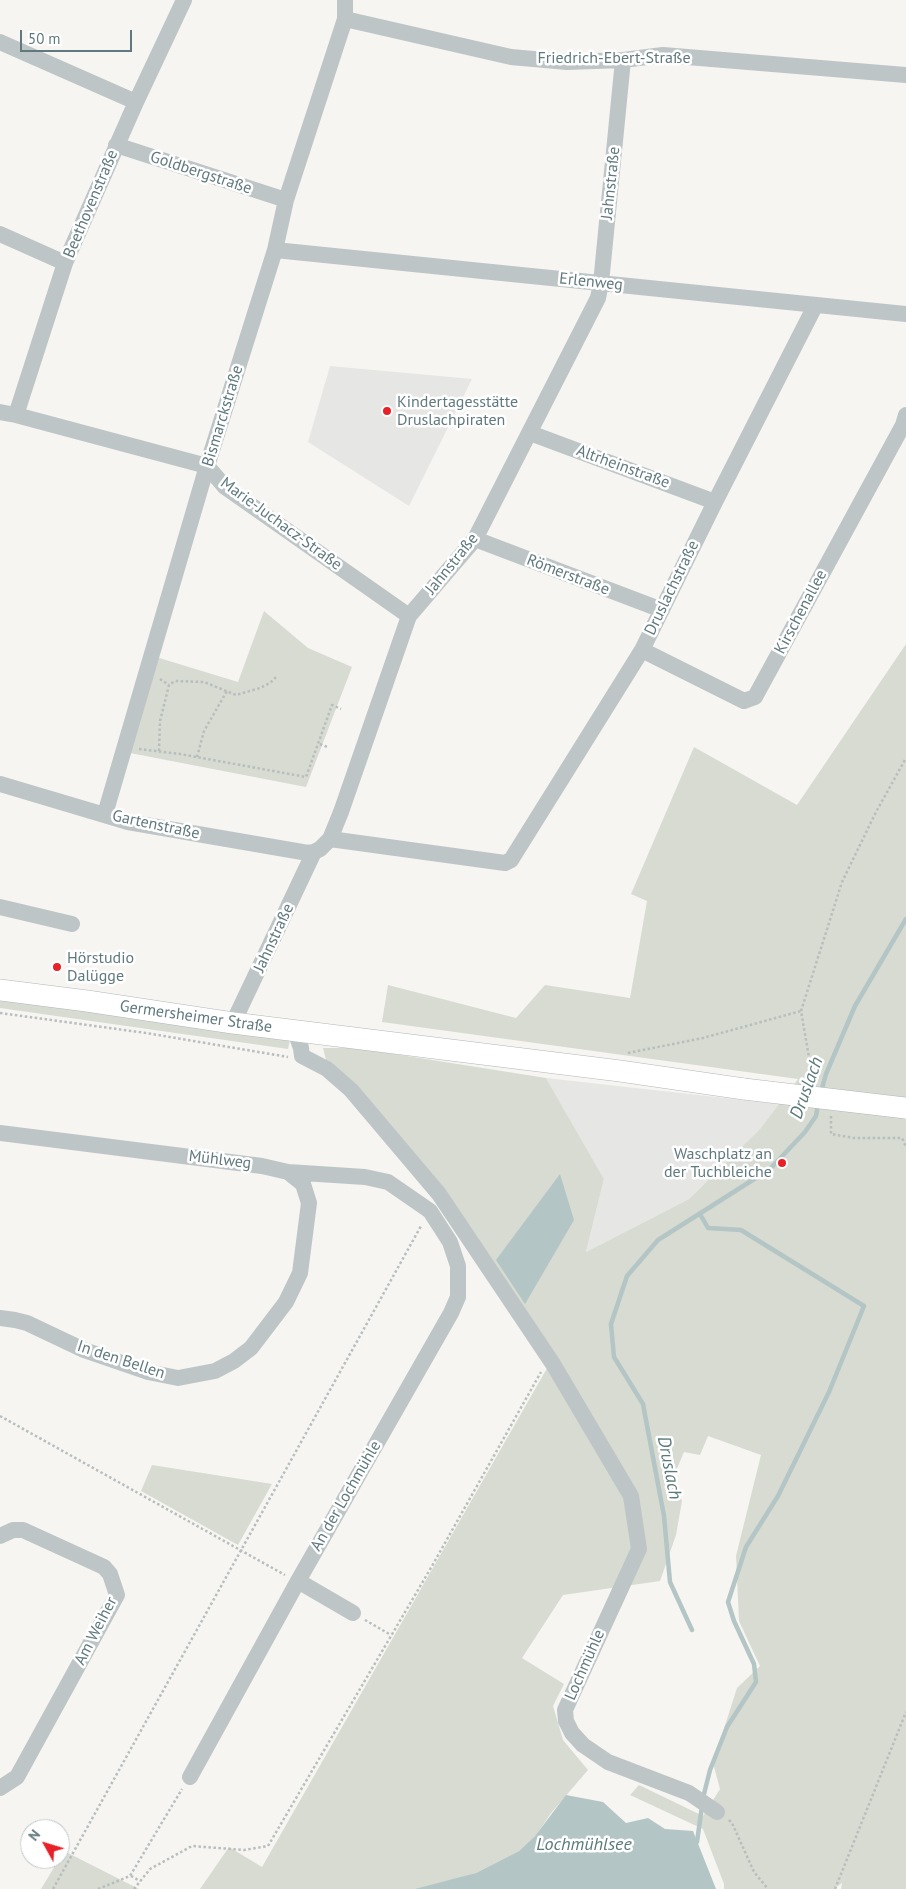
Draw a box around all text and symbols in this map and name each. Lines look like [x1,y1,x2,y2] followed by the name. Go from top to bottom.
[22,20,135,52] scale bar
[28,29,61,48] text: 50 m
[537,48,691,68] street label: Friedrich-Ebert-Straße
[598,146,624,220] street label: Jahnstraße
[60,147,122,261] street label: Beethovenstraße
[148,148,254,198] street label: Goldbergstraße
[558,269,624,295] street label: Erlenweg
[199,363,247,469] street label: Bismarckstraße
[397,392,518,430] place label: Kindertagesstätte Druslachpiraten
[381,405,393,417] marker: Kindertagesstätte Druslachpiraten
[574,441,672,493] street label: Altrheinstraße
[216,473,346,575] street label: Marie-Juchacz-Straße
[421,530,483,598] street label: Jahnstraße
[641,538,703,638] street label: Druslachstraße
[524,550,612,600] street label: Römerstraße
[771,567,831,657] street label: Kirschenallee
[111,806,201,844] street label: Gartenstraße
[250,901,298,975] street label: Jahnstraße
[67,948,134,986] place label: Hörstudio Dalügge
[51,961,63,973] marker: Hörstudio Dalügge
[119,997,273,1037] street label: Germersheimer Straße
[786,1054,828,1122] water label: Druslach
[664,1144,772,1182] place label: Waschplatz an der Tuchbleiche
[188,1147,252,1173] street label: Mühlweg
[776,1157,788,1169] marker: Waschplatz an der Tuchbleiche
[75,1337,167,1383] street label: In den Bellen
[652,1434,686,1502] water label: Druslach
[307,1438,385,1554] street label: An der Lochmühle
[71,1594,121,1668] street label: Am Weiher
[561,1627,609,1703] street label: Lochmühle
[20,1819,70,1869] north arrow
[24,1826,44,1844] text: N
[536,1834,632,1856] water label: Lochmühlsee

